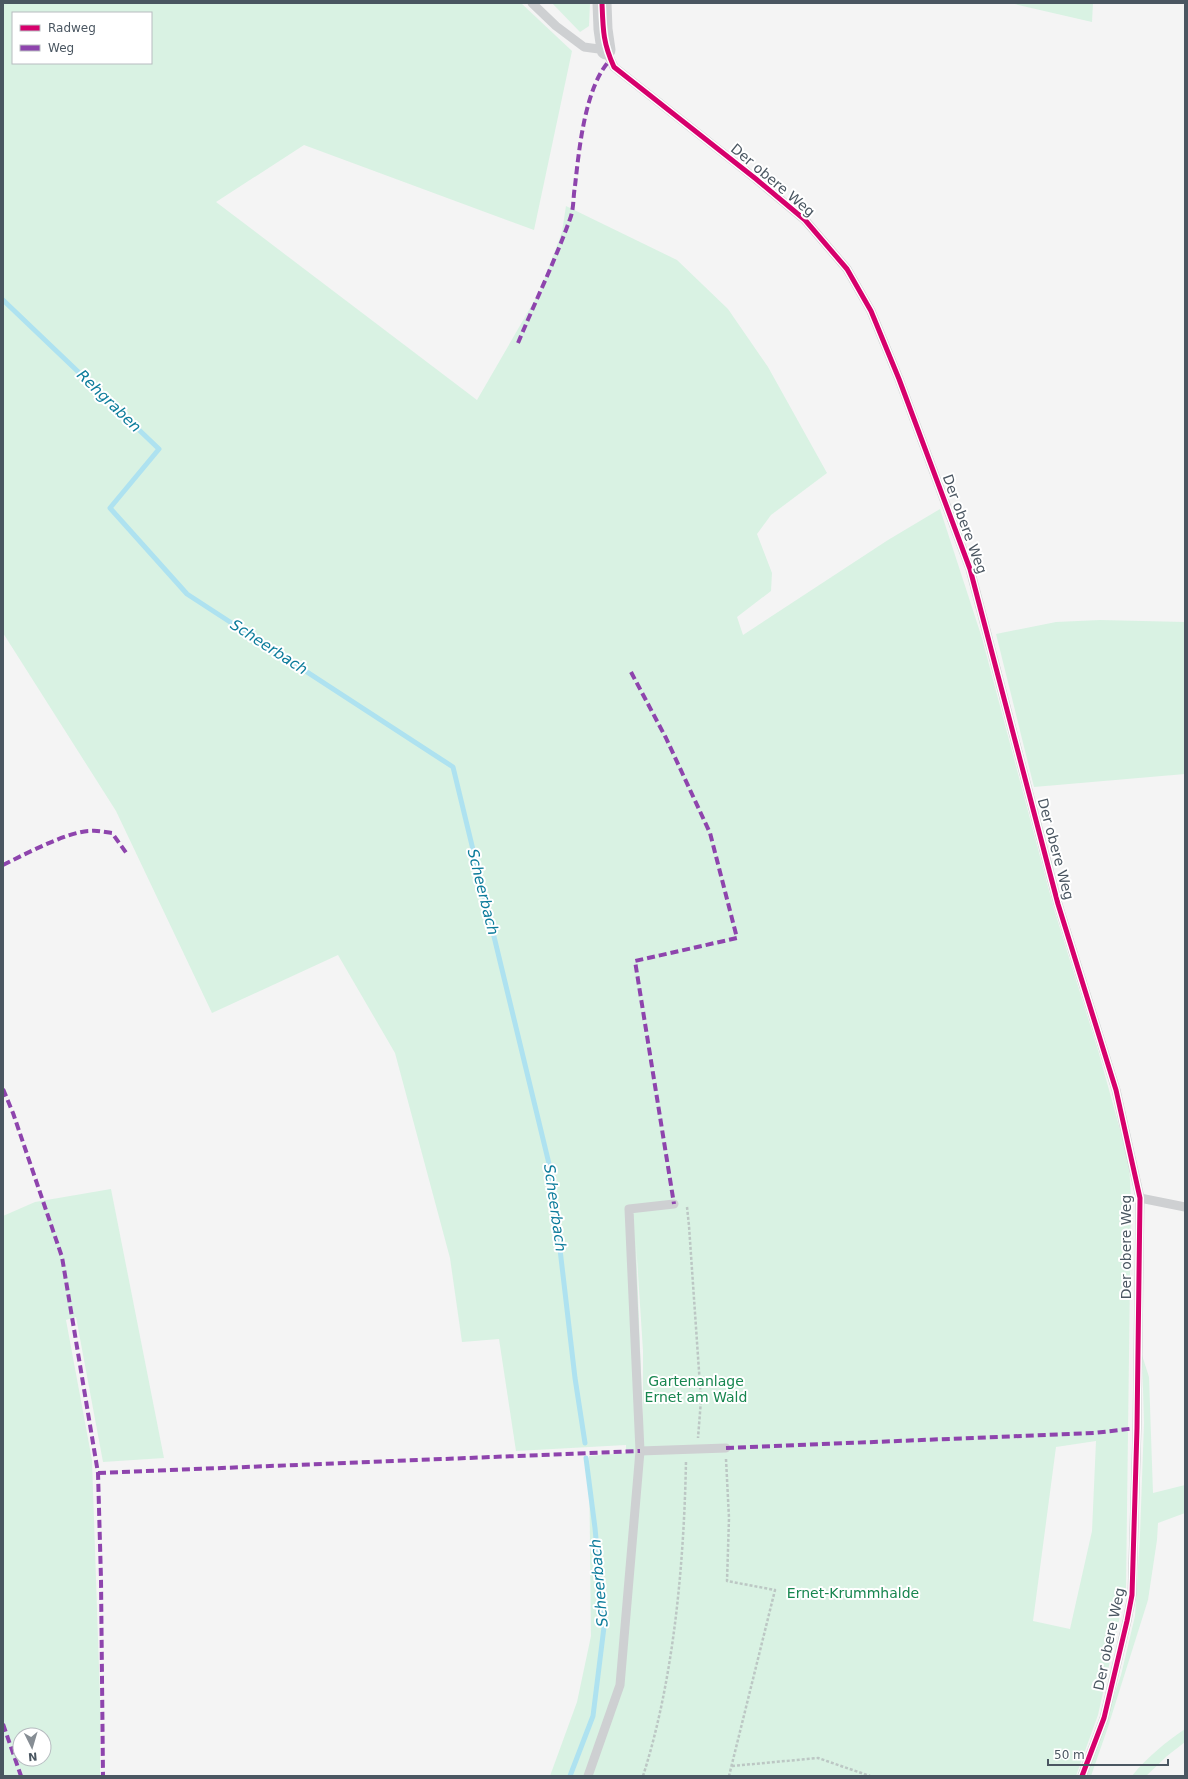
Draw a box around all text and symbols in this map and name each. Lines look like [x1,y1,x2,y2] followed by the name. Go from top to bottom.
[12,12,152,64] legend
[48,21,96,35] text: Radweg
[48,41,74,55] text: Weg
[728,140,818,220] street label: Der obere Weg
[73,366,145,436] water label: Rehgraben
[940,472,990,576] street label: Der obere Weg
[227,615,311,679] water label: Scheerbach
[1035,796,1077,902] street label: Der obere Weg
[464,847,502,937] water label: Scheerbach
[540,1163,570,1253] water label: Scheerbach
[1118,1195,1134,1299] street label: Der obere Weg
[645,1373,747,1405] park label: Gartenanlage Ernet am Wald
[586,1538,612,1628] water label: Scheerbach
[787,1585,919,1601] park label: Ernet-Krummhalde
[1090,1586,1128,1692] street label: Der obere Weg
[12,1727,52,1767] north arrow
[1048,1741,1168,1767] scale bar
[1054,1748,1085,1762] text: 50 m
[28,1750,38,1763] text: N

